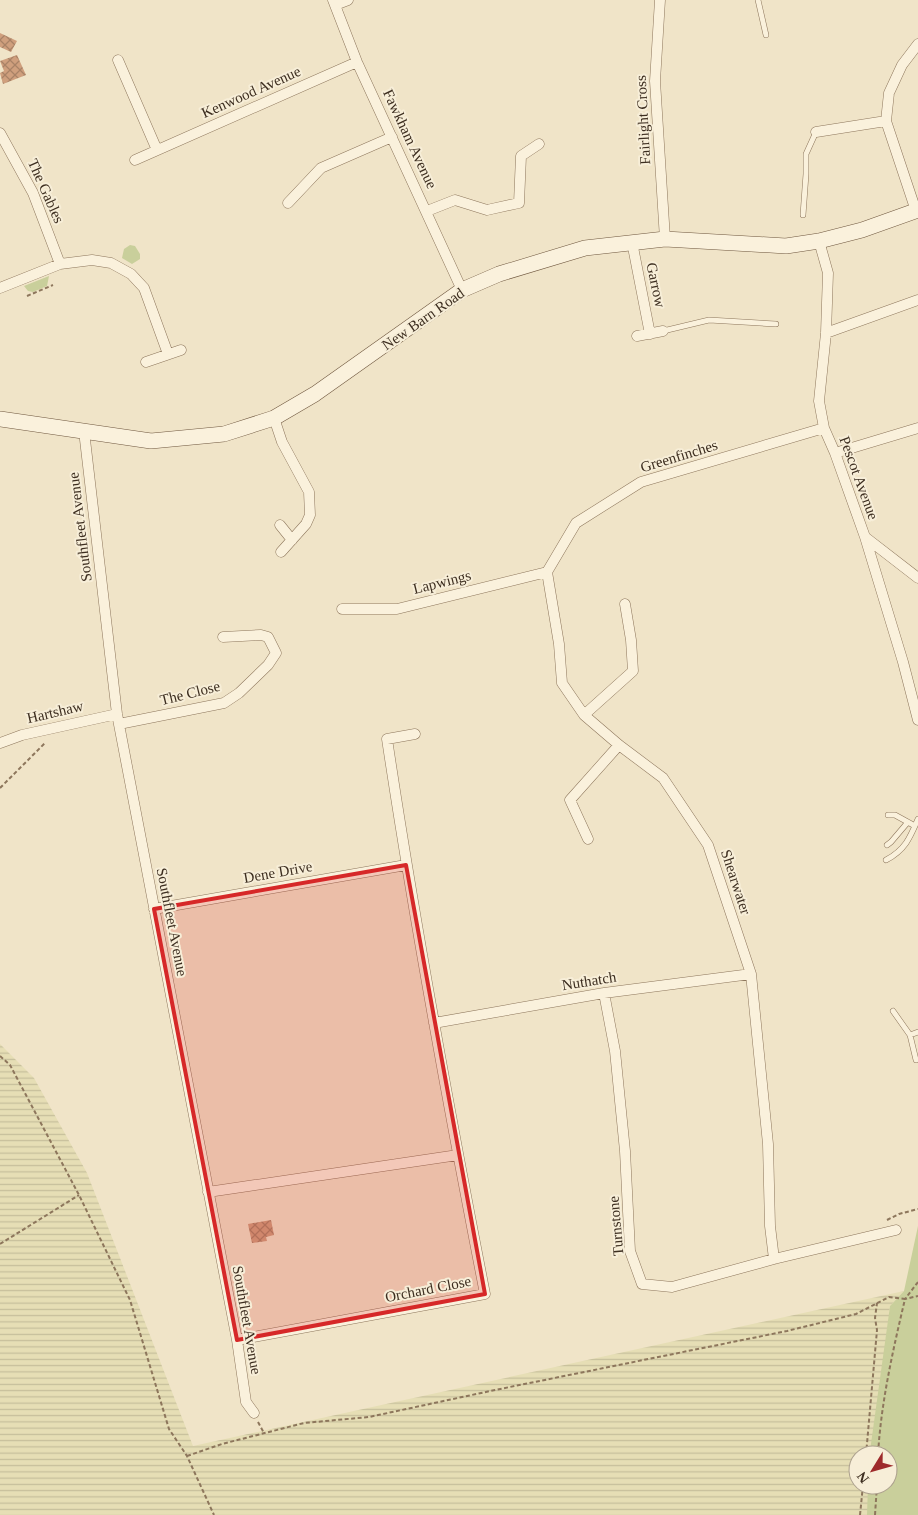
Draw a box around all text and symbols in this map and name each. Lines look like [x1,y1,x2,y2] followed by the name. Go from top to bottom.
[199,63,303,121] street label: Kenwood Avenue
[633,75,653,165] street label: Fairlight Cross
[380,87,440,191] street label: Fawkham Avenue
[25,156,67,226] street label: The Gables
[643,261,669,309] street label: Garrow
[379,284,468,353] street label: New Barn Road
[836,434,882,522] street label: Pescot Avenue
[638,437,720,475] street label: Greenfinches
[65,471,95,583] street label: Southfleet Avenue
[411,567,473,597] street label: Lapwings
[158,678,222,708] street label: The Close
[25,698,85,726] street label: Hartshaw
[718,847,754,917] street label: Shearwater
[242,858,314,886] street label: Dene Drive
[154,866,190,978] street label: Southfleet Avenue
[561,969,618,993] street label: Nuthatch
[605,1195,627,1257] street label: Turnstone
[230,1264,264,1376] street label: Southfleet Avenue
[384,1273,473,1305] street label: Orchard Close
[848,1445,898,1495] north arrow
[854,1469,872,1486] text: N

